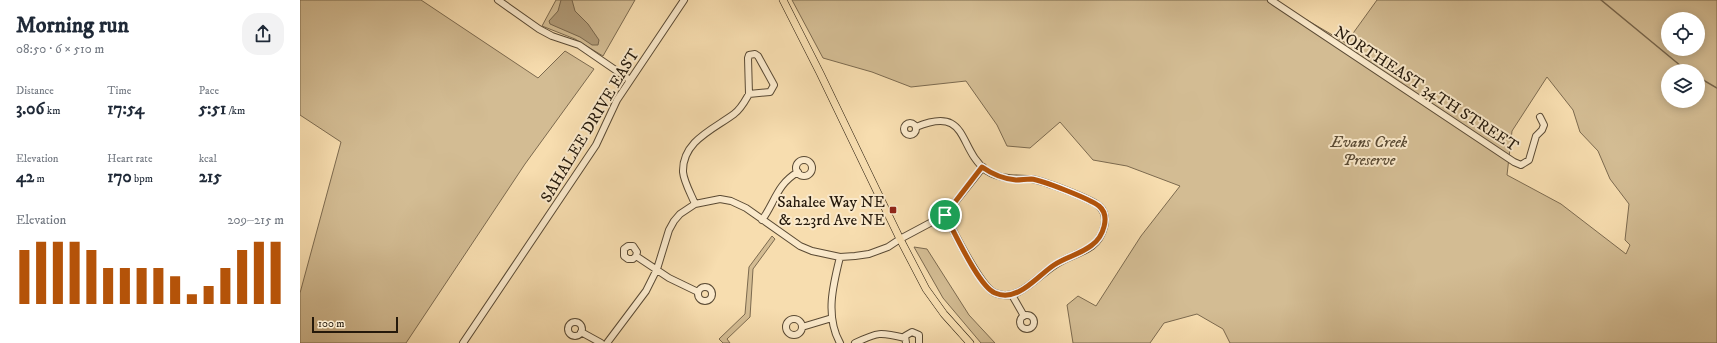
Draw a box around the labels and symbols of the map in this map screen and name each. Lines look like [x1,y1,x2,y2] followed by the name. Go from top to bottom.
[1330,22,1522,156] street label: NORTHEAST 34TH STREET
[536,45,644,206] street label: SAHALEE DRIVE EAST
[1330,132,1408,170] park label: Evans Creek Preserve
[777,192,885,230] place label: Sahalee Way NE & 223rd Ave NE
[928,198,962,232] pin
[888,205,898,215] marker: Sahalee Way NE & 223rd Ave NE
[312,315,398,334] scale bar

